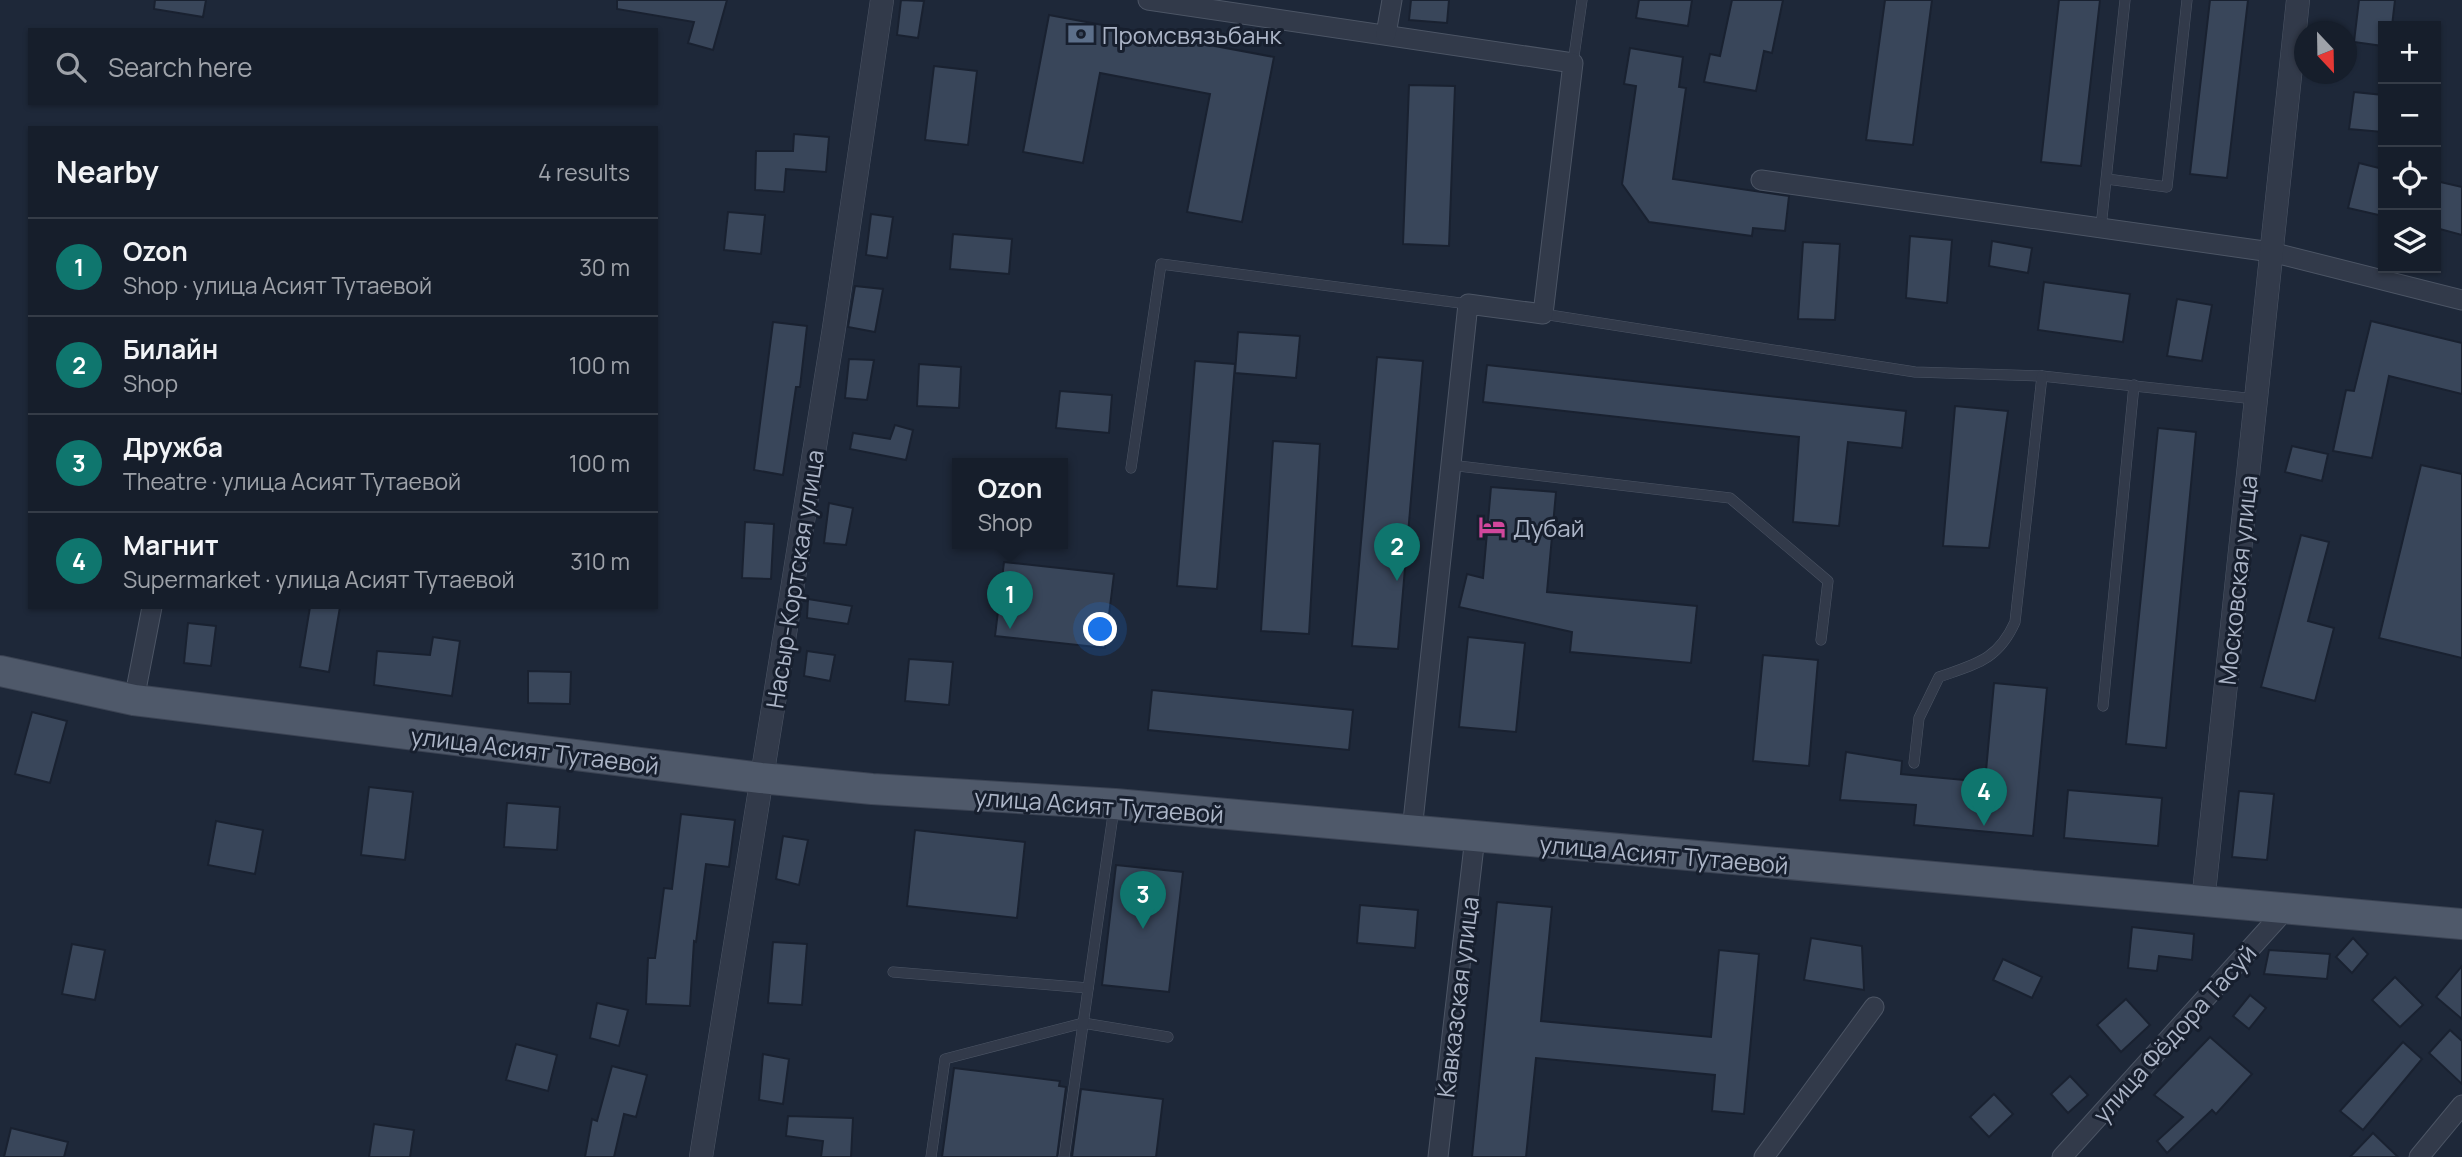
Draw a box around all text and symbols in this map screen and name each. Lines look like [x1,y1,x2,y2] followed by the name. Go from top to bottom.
[1102,18,1282,51] place label: Промсвязьбанк
[1066,19,1096,49] bank icon: Промсвязьбанк
[2294,21,2357,84] north arrow
[2378,21,2441,273] map controls
[2378,21,2441,84] button: +
[28,28,658,105] search box
[52,48,90,86] icon: search
[108,49,253,85] text: Search here
[2378,84,2441,147] button: −
[2378,147,2441,210] button: locate
[56,151,159,192] text: Nearby
[538,156,630,188] text: 4 results
[2378,210,2441,273] button: layers
[123,233,188,269] text: Ozon
[74,251,84,283] text: 1
[579,251,630,283] text: 30 m
[123,269,432,301] text: Shop · улица Асият Тутаевой
[123,331,218,367] text: Билайн
[72,349,86,381] text: 2
[569,349,630,381] text: 100 m
[123,367,178,399] text: Shop
[123,429,223,465] text: Дружба
[72,447,86,479] text: 3
[569,447,630,479] text: 100 m
[757,447,831,711] street label: Насыр-Кортская улица
[952,458,1068,549] popup
[123,465,461,497] text: Theatre · улица Асият Тутаевой
[978,470,1042,506] text: Ozon
[2210,473,2264,687] street label: Московская улица
[978,506,1033,538] text: Shop
[1513,511,1584,544] place label: Дубай
[1477,512,1507,542] hotel icon: Дубай
[1374,523,1420,581] pin: 2
[123,527,219,563] text: Магнит
[72,545,86,577] text: 4
[570,545,630,577] text: 310 m
[123,563,515,595] text: Supermarket · улица Асият Тутаевой
[987,571,1033,629] pin: 1
[1083,612,1117,646] your location
[409,718,661,782] street label: улица Асият Тутаевой
[1961,768,2007,826] pin: 4
[973,780,1225,830] street label: улица Асият Тутаевой
[1538,827,1790,881] street label: улица Асият Тутаевой
[1120,871,1166,929] pin: 3
[1428,895,1486,1099] street label: Кавказская улица
[2085,937,2263,1129] street label: улица Фёдора Тасуй

